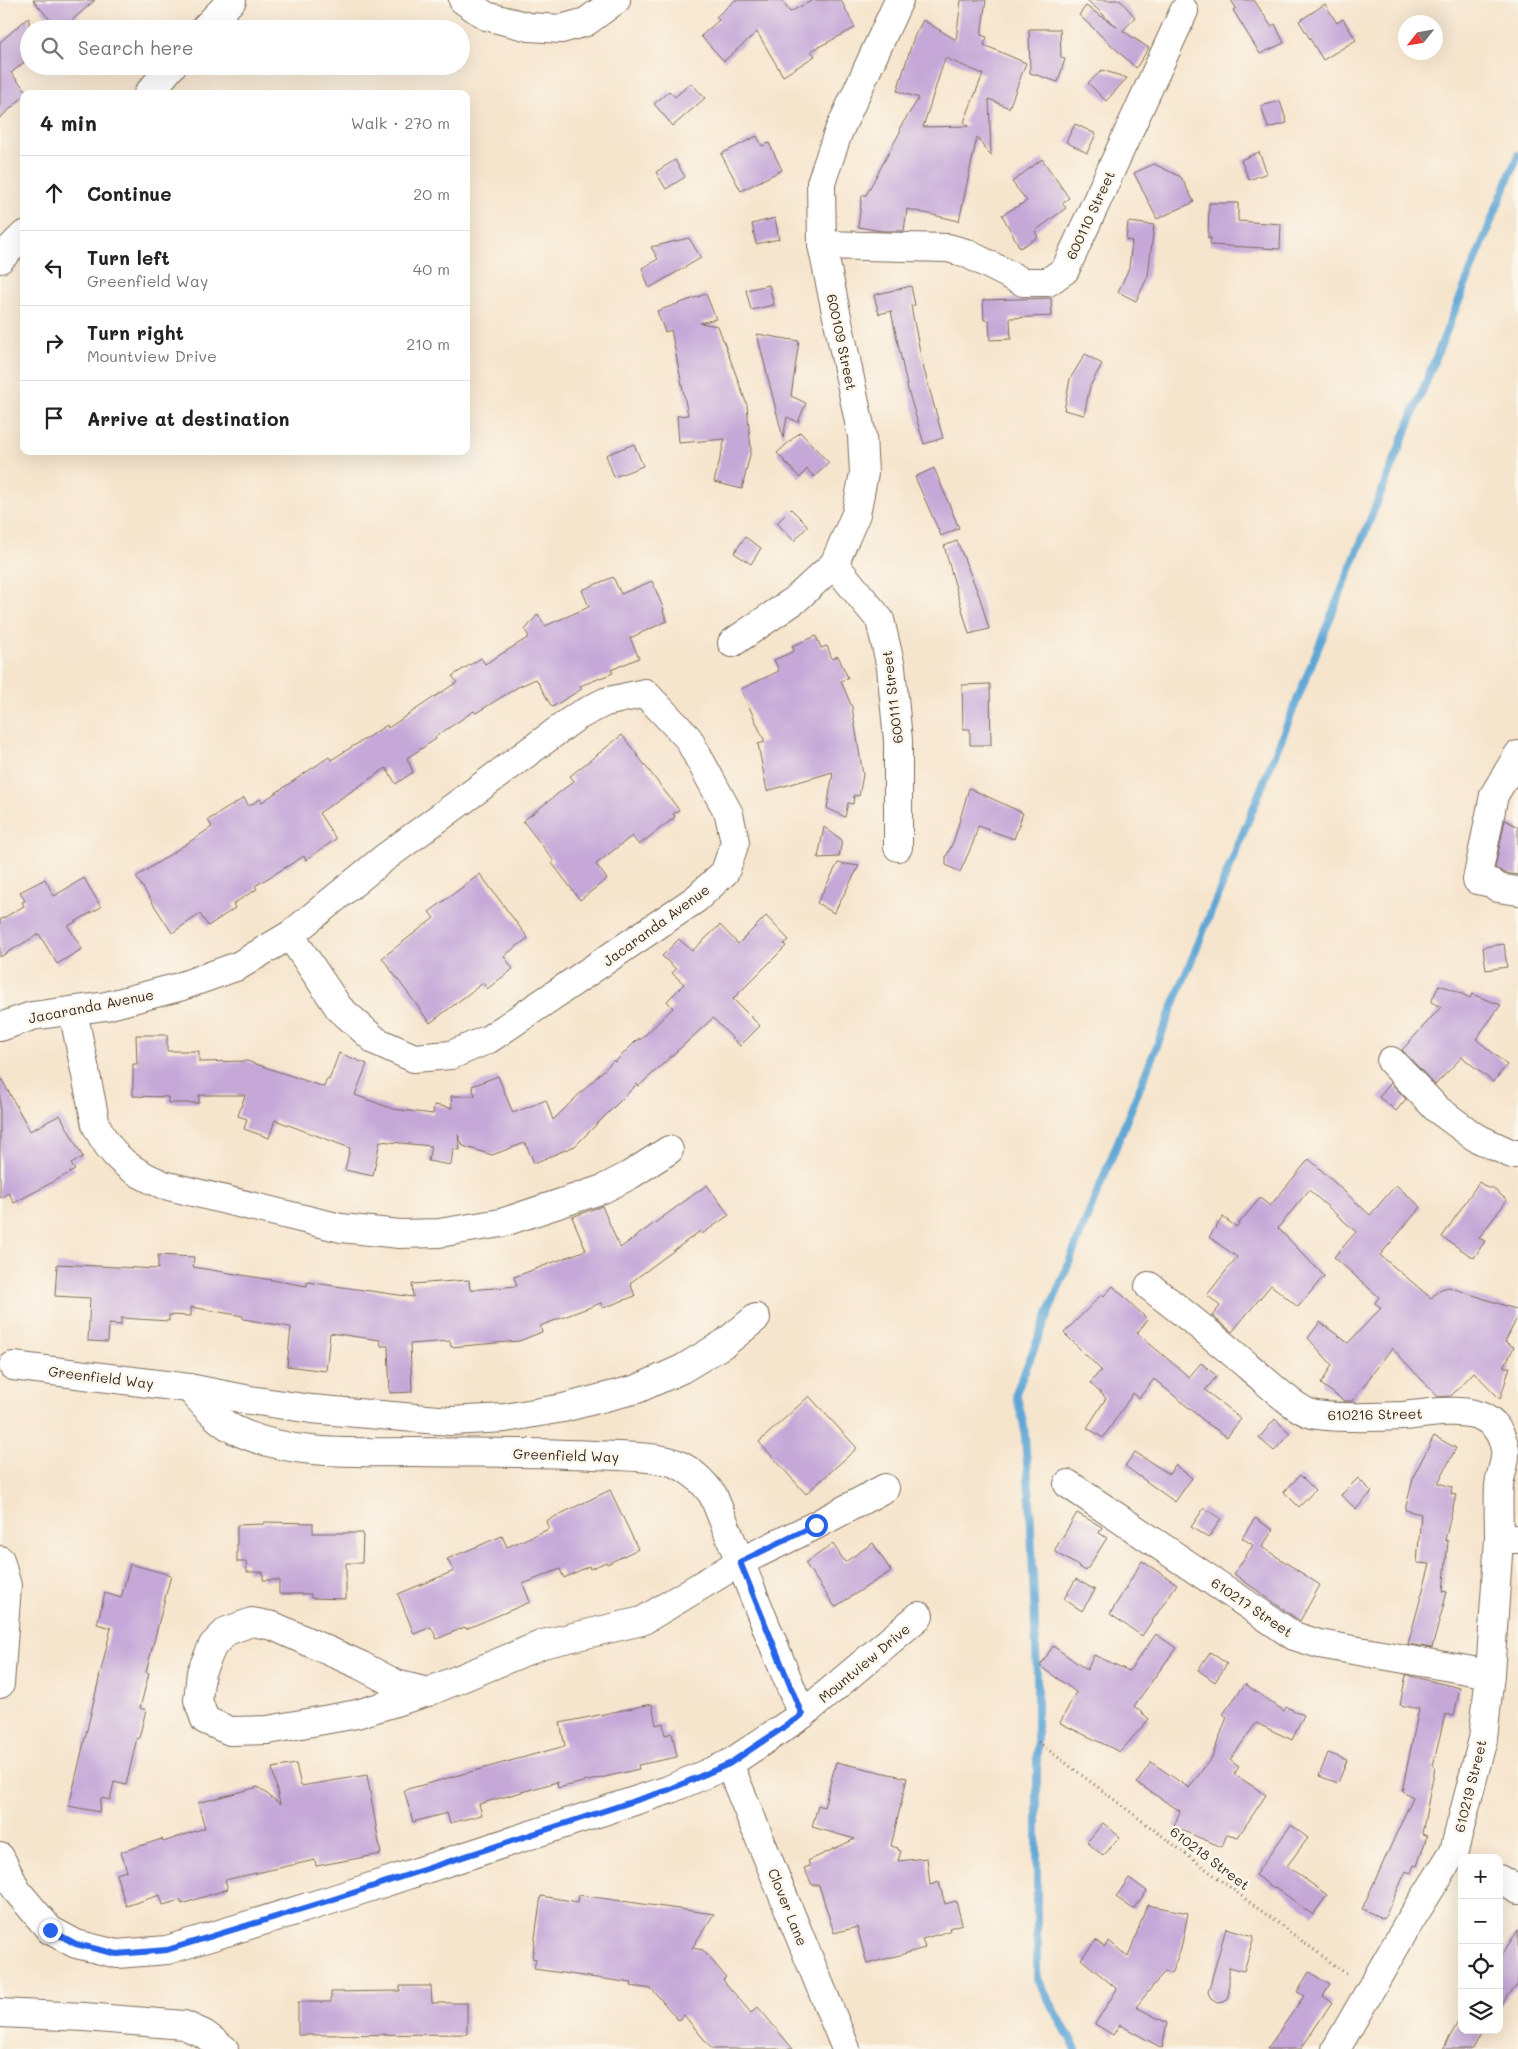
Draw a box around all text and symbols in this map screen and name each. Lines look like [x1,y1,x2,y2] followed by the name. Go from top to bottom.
[1398,15,1443,60] north arrow
[20,20,470,75] search box
[38,34,66,62] icon: search
[78,35,194,60] text: Search here
[40,109,97,136] text: 4 min
[351,112,450,133] text: Walk · 270 m
[1061,168,1119,262] street label: 600110 Street
[40,179,68,207] icon: ahead
[87,181,172,206] text: Continue
[413,183,450,204] text: 20 m
[87,245,170,270] text: Turn left
[40,254,68,282] icon: left
[413,258,450,279] text: 40 m
[87,270,208,291] text: Greenfield Way
[823,292,861,392] street label: 600109 Street
[87,320,184,345] text: Turn right
[40,329,68,357] icon: right
[406,333,450,354] text: 210 m
[87,345,217,366] text: Mountview Drive
[40,404,68,432] icon: arrive
[87,406,290,431] text: Arrive at destination
[877,649,907,745] street label: 600111 Street
[599,880,713,970] street label: Jacaranda Avenue
[27,985,155,1027] street label: Jacaranda Avenue
[47,1361,155,1393] street label: Greenfield Way
[1327,1404,1423,1424] street label: 610216 Street
[513,1444,619,1466] street label: Greenfield Way
[805,1514,828,1537] route start
[1208,1573,1296,1641] street label: 610217 Street
[814,1619,914,1707] street label: Mountview Drive
[1449,1738,1491,1834] street label: 610219 Street
[1166,1822,1254,1894] street label: 610218 Street
[1458,1854,1503,2034] map controls
[1458,1854,1503,1899] button: +
[764,1865,812,1949] street label: Clover Lane
[1458,1899,1503,1944] button: −
[39,1919,62,1942] route end
[1458,1944,1503,1989] button: locate
[1458,1989,1503,2034] button: layers

